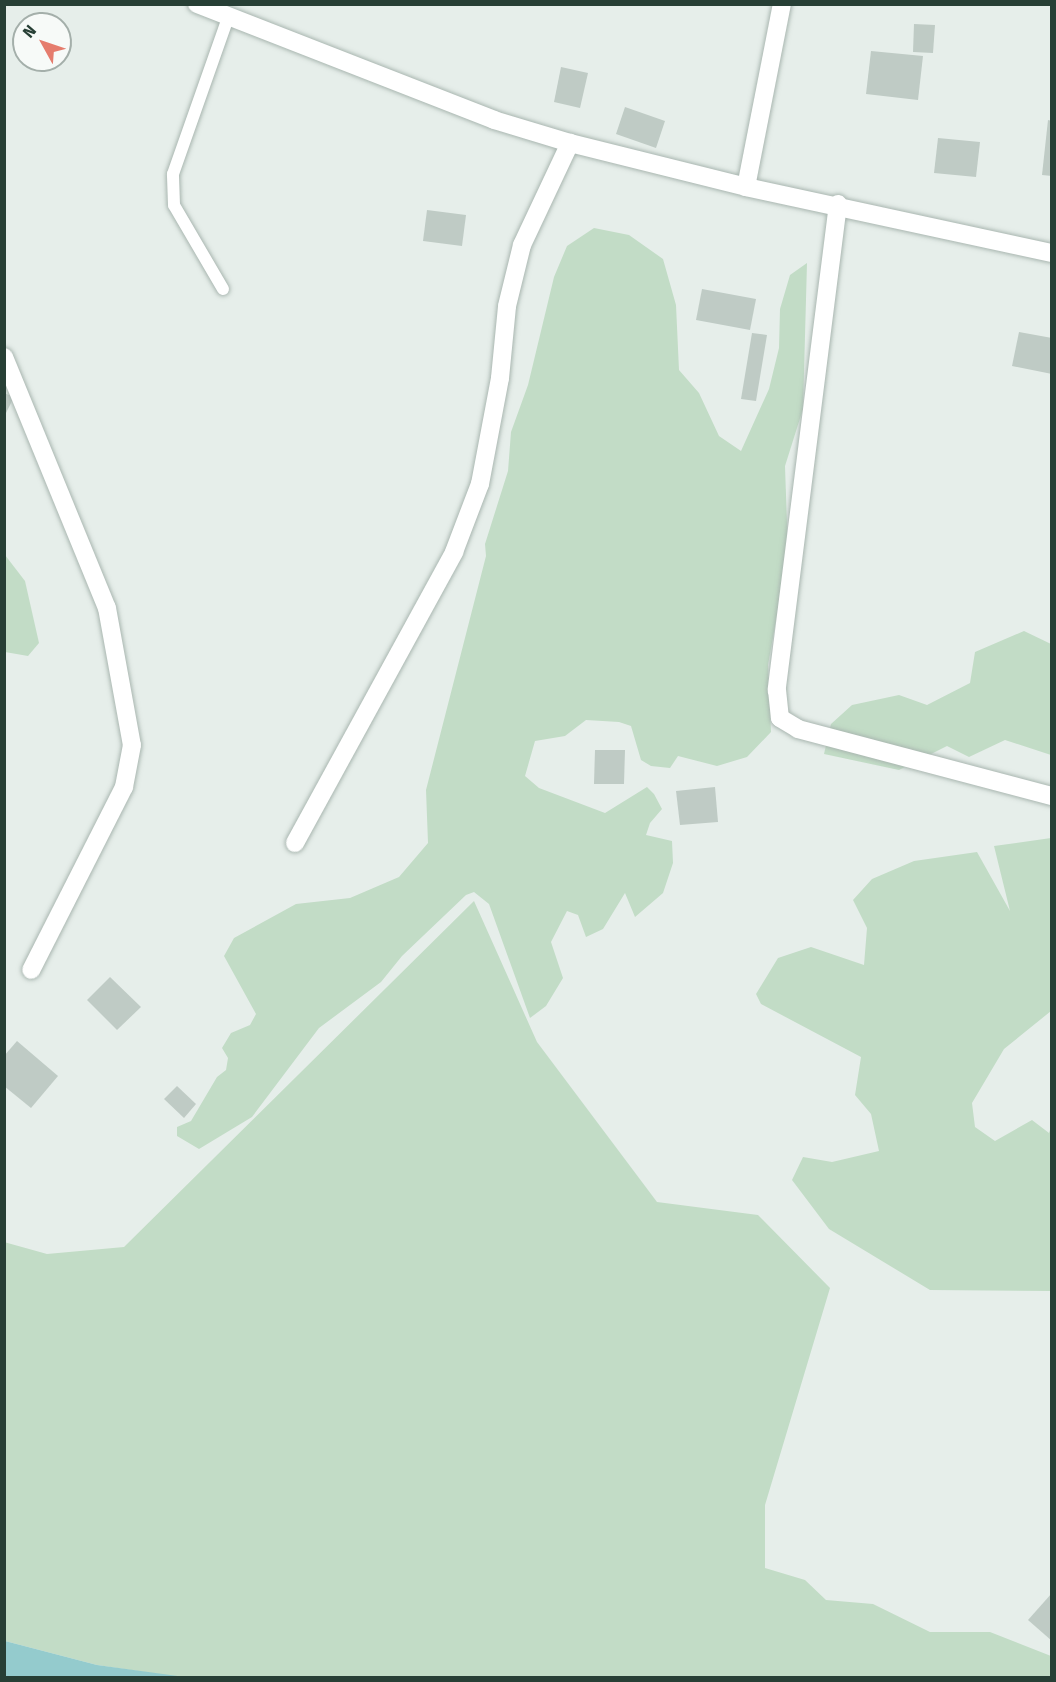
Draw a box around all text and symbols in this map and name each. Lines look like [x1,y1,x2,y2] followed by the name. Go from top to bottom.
[12,12,72,72] north arrow
[19,21,40,42] text: N

